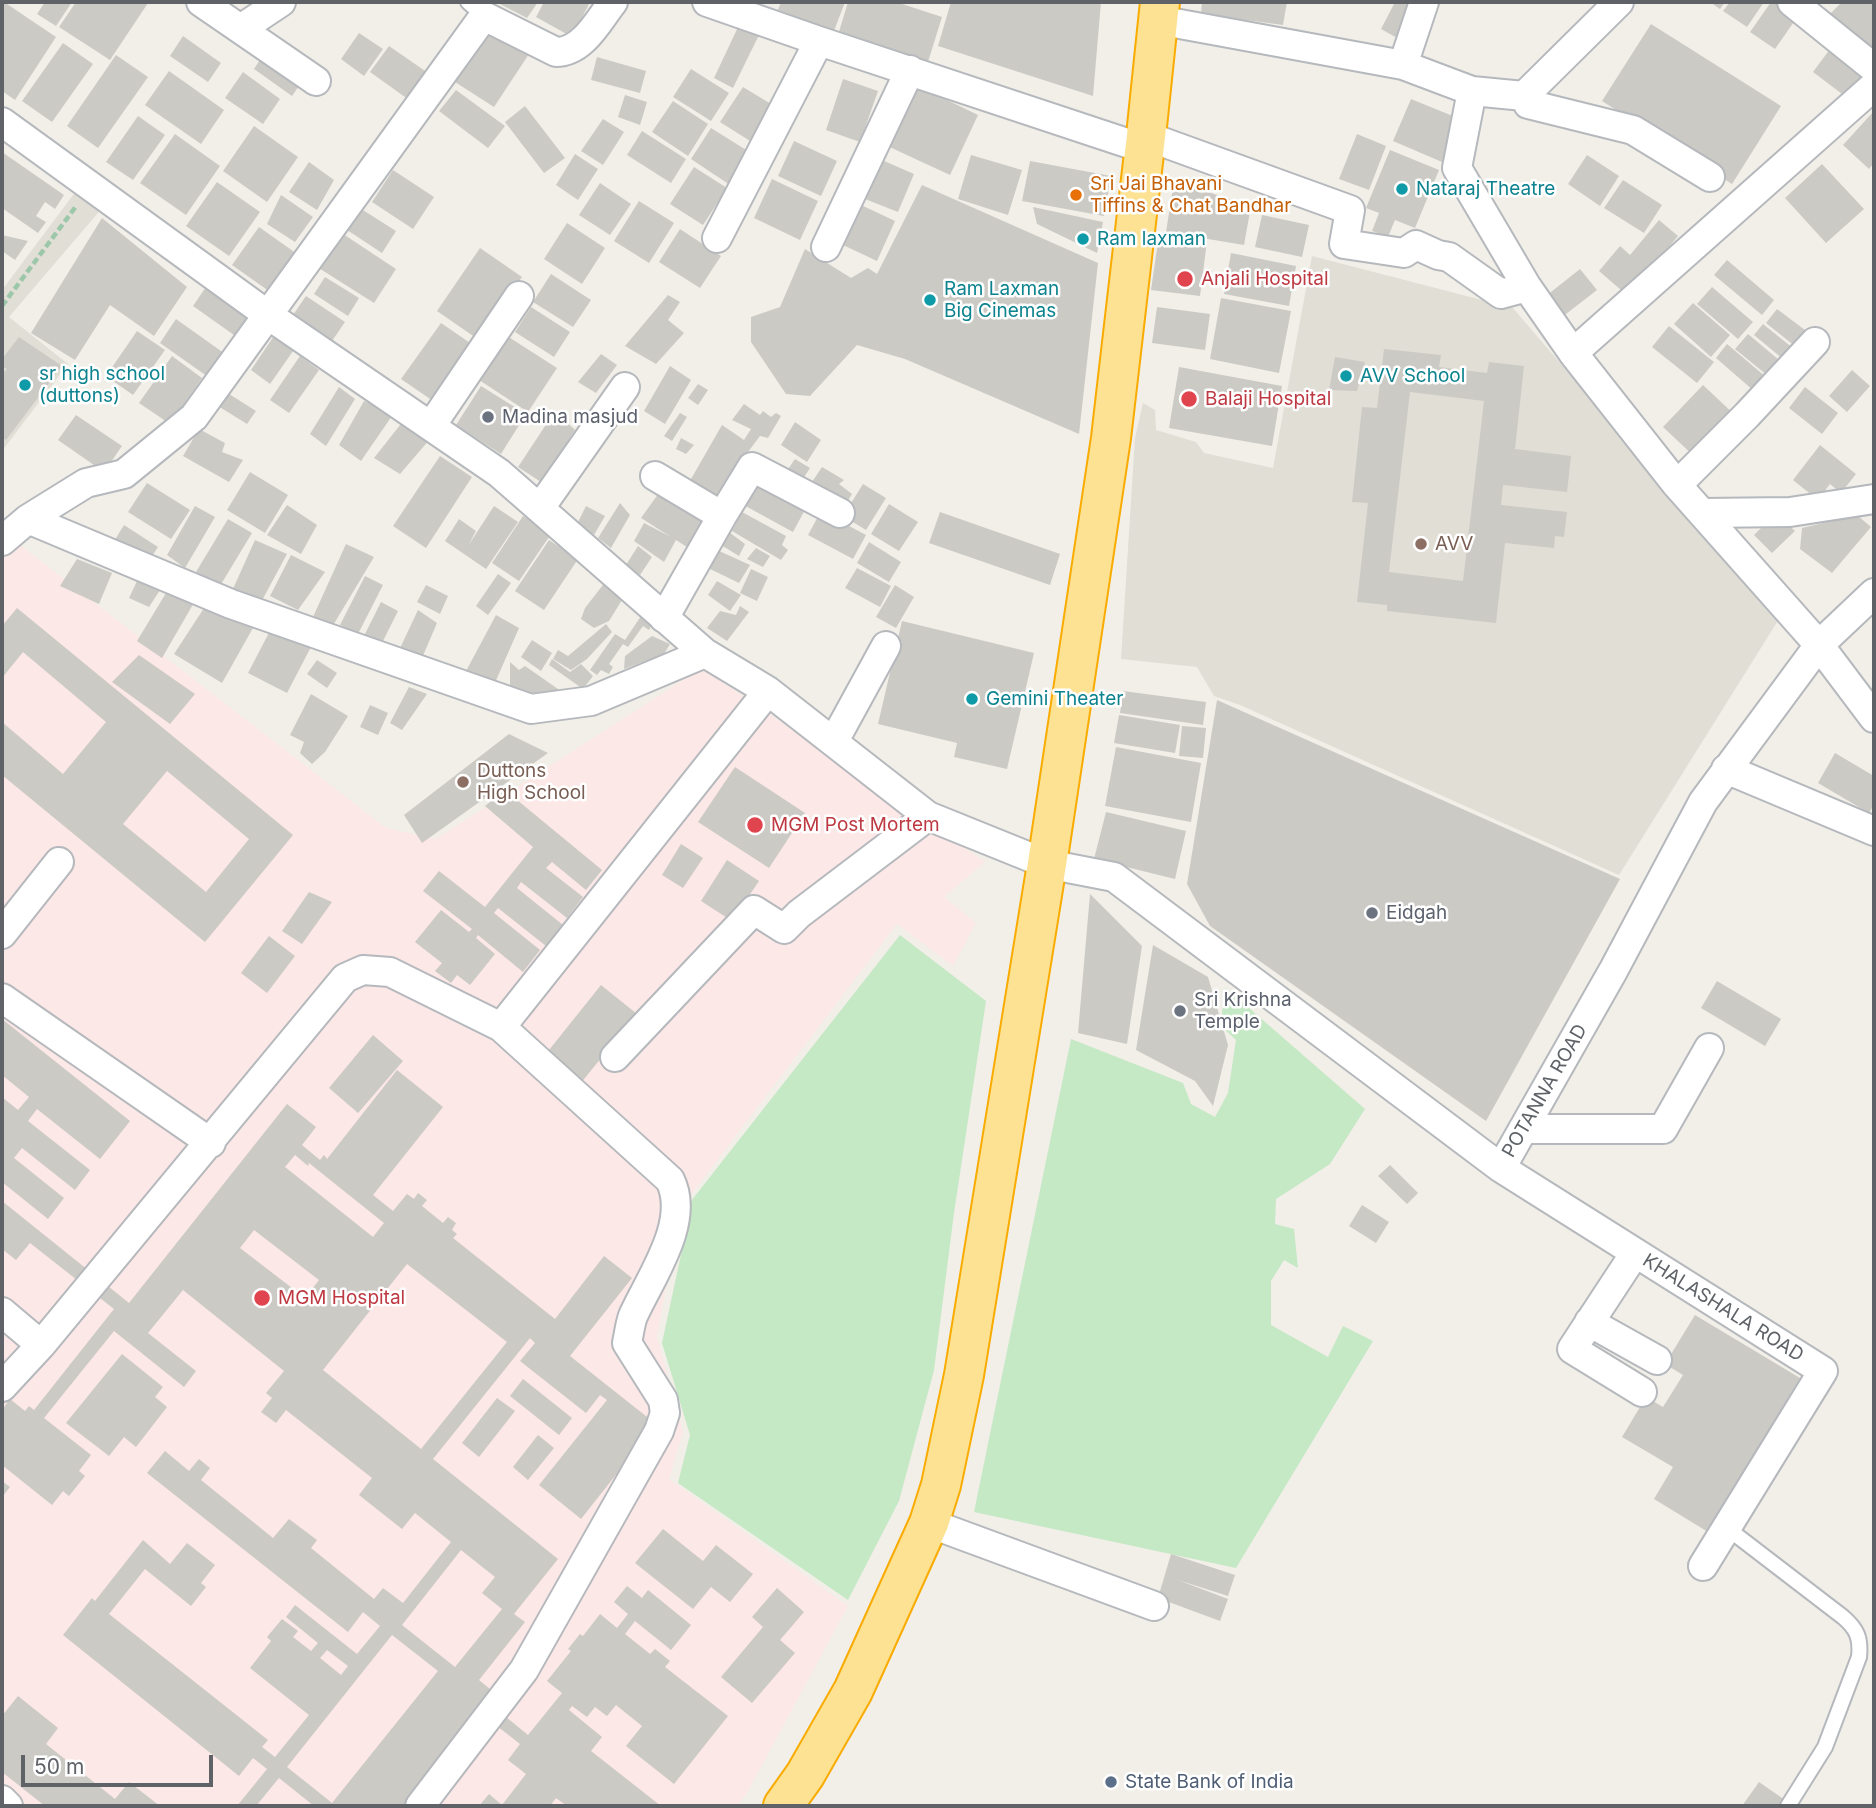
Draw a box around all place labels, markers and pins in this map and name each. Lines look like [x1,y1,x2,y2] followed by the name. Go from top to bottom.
[1090,173,1291,217] place label: Sri Jai Bhavani Tiffins & Chat Bandhar
[1416,178,1555,200] place label: Nataraj Theatre
[1394,181,1410,197] marker: Nataraj Theatre
[1068,187,1084,203] marker: Sri Jai Bhavani Tiffins & Chat Bandhar
[1097,228,1206,250] place label: Ram laxman
[1075,231,1091,247] marker: Ram laxman
[1201,268,1329,290] place label: Anjali Hospital
[1175,269,1195,289] marker: Anjali Hospital
[944,278,1059,322] place label: Ram Laxman Big Cinemas
[922,292,938,308] marker: Ram Laxman Big Cinemas
[39,363,165,407] place label: sr high school (duttons)
[1360,365,1465,387] place label: AVV School
[1338,368,1354,384] marker: AVV School
[17,377,33,393] marker: sr high school (duttons)
[1205,388,1331,410] place label: Balaji Hospital
[1179,389,1199,409] marker: Balaji Hospital
[502,406,638,428] place label: Madina masjud
[480,409,496,425] marker: Madina masjud
[1435,533,1473,555] place label: AVV
[1413,536,1429,552] marker: AVV
[986,688,1123,710] place label: Gemini Theater
[964,691,980,707] marker: Gemini Theater
[477,760,586,804] place label: Duttons High School
[455,774,471,790] marker: Duttons High School
[771,814,940,836] place label: MGM Post Mortem
[745,815,765,835] marker: MGM Post Mortem
[1386,902,1447,924] place label: Eidgah
[1364,905,1380,921] marker: Eidgah
[1194,989,1292,1033] place label: Sri Krishna Temple
[1172,1003,1188,1019] marker: Sri Krishna Temple
[278,1287,405,1309] place label: MGM Hospital
[252,1288,272,1308] marker: MGM Hospital
[1125,1771,1294,1793] place label: State Bank of India
[1103,1774,1119,1790] marker: State Bank of India

